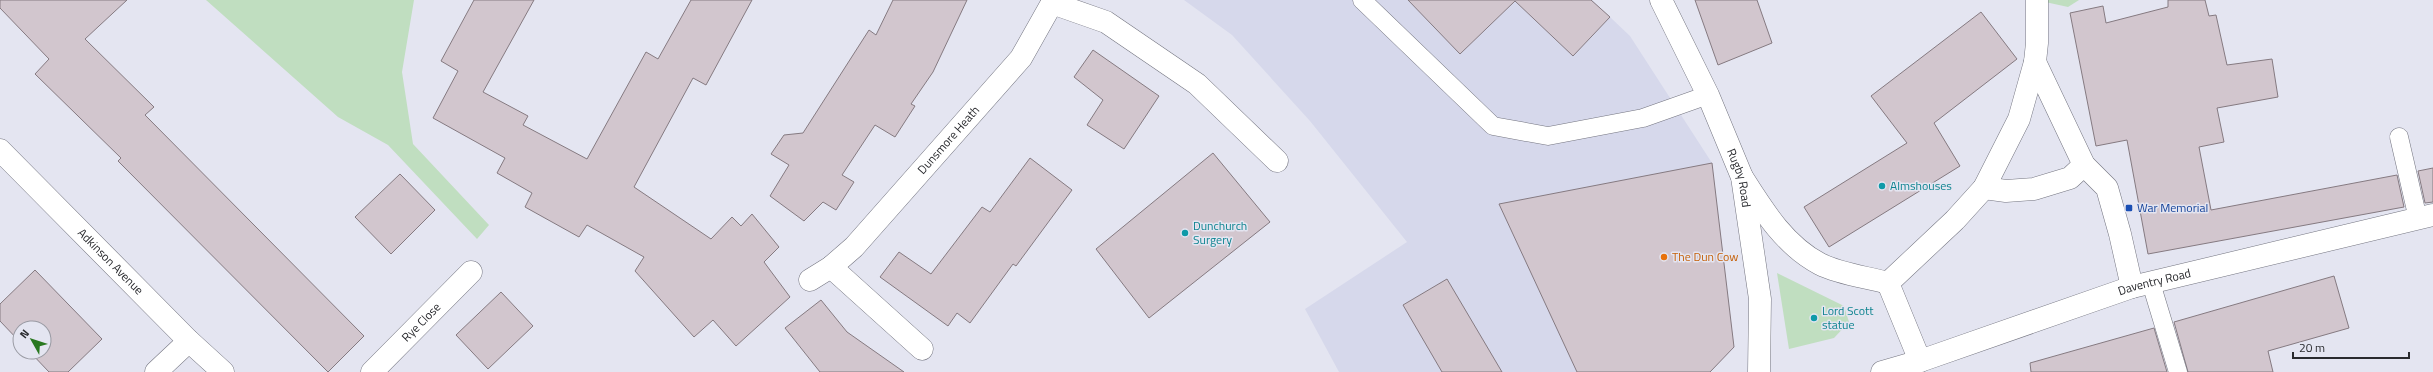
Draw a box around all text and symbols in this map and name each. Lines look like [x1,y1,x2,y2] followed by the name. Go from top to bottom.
[913,101,984,178] street label: Dunsmore Heath
[1722,145,1756,209] street label: Rugby Road
[1890,176,1952,195] place label: Almshouses
[1877,181,1887,191] marker: Almshouses
[2137,198,2208,217] place label: War Memorial
[2124,203,2134,213] marker: War Memorial
[1193,216,1247,249] place label: Dunchurch Surgery
[73,224,148,299] street label: Adkinson Avenue
[1180,228,1190,238] marker: Dunchurch Surgery
[1672,247,1738,266] place label: The Dun Cow
[1659,252,1669,262] marker: The Dun Cow
[2115,263,2193,300] street label: Daventry Road
[397,298,445,346] street label: Rye Close
[1822,301,1874,334] place label: Lord Scott statue
[1809,313,1819,323] marker: Lord Scott statue
[12,320,52,360] north arrow
[16,326,33,342] text: N
[2293,334,2409,360] scale bar
[2299,338,2325,357] text: 20 m

